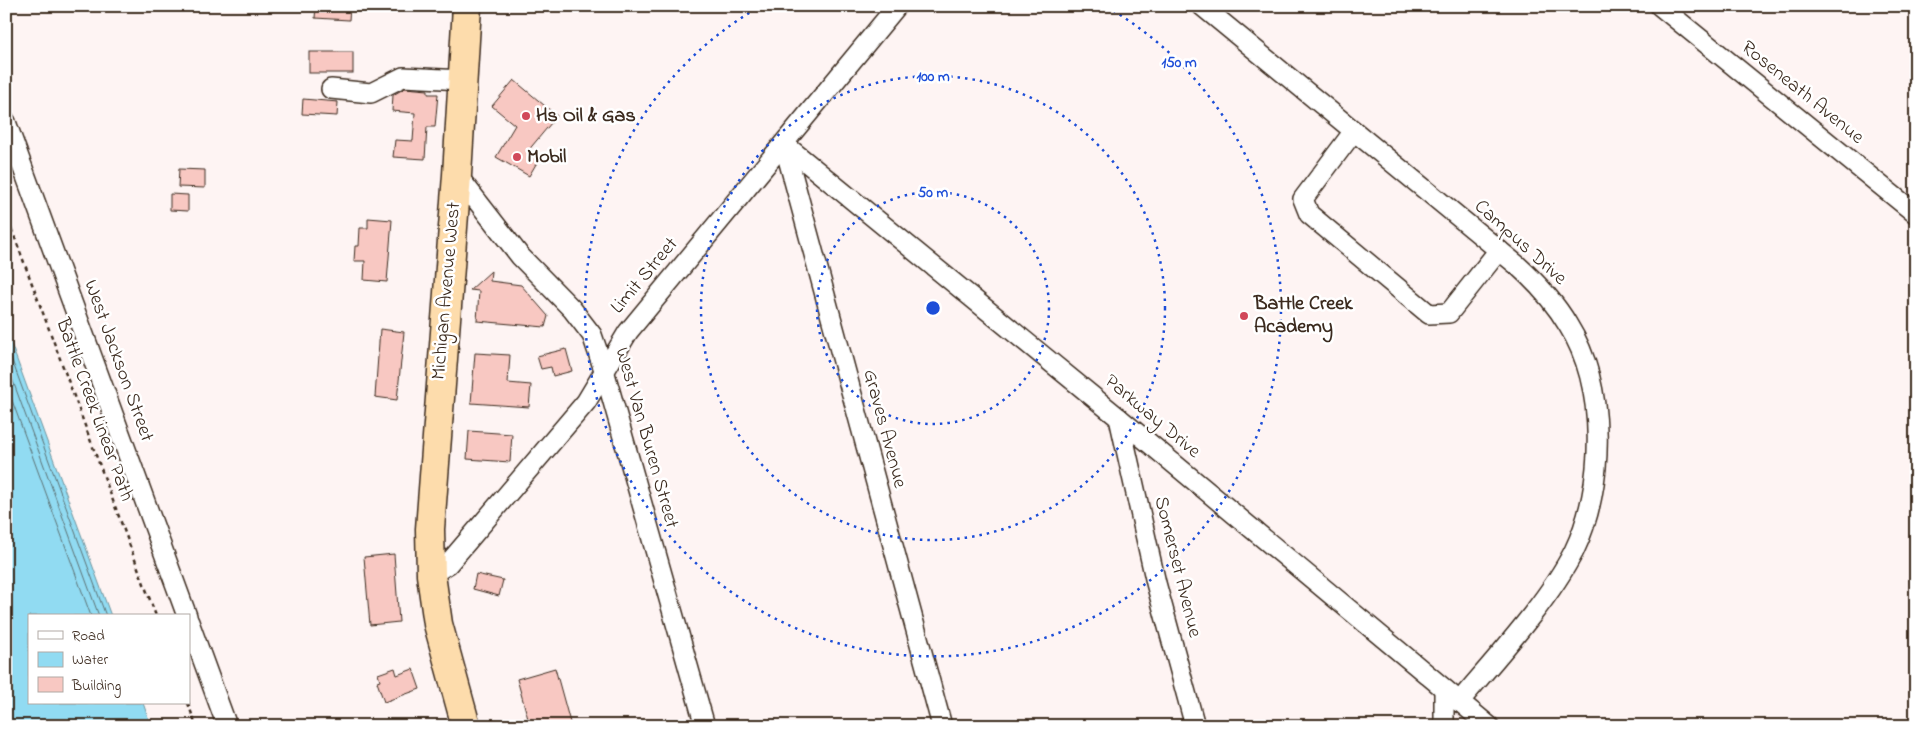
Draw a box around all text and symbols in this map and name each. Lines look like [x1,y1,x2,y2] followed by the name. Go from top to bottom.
[1734,34,1870,152] street label: Roseneath Avenue
[1161,52,1197,74] text: 150 m
[916,66,950,88] text: 100 m
[536,102,636,131] place label: Hs Oil & Gas
[520,110,532,122] marker: Hs Oil & Gas
[527,143,566,172] place label: Mobil
[511,151,523,163] marker: Mobil
[918,182,949,204] text: 50 m
[1467,193,1573,293] street label: Campus Drive
[425,201,470,381] street label: Michigan Avenue West
[604,231,686,321] street label: Limit Street
[75,276,161,446] street label: West Jackson Street
[1253,290,1354,343] place label: Battle Creek Academy
[924,299,942,317] centre of rings
[1238,310,1250,322] marker: Battle Creek Academy
[47,313,141,506] street label: Battle Creek Linear Path
[606,344,686,532] street label: West Van Buren Street
[854,366,914,492] street label: Graves Avenue
[1098,368,1207,466] street label: Parkway Drive
[1145,493,1209,641] street label: Somerset Avenue
[28,614,190,704] legend
[72,625,105,647] text: Road
[72,649,108,671] text: Water
[71,675,121,698] text: Building

